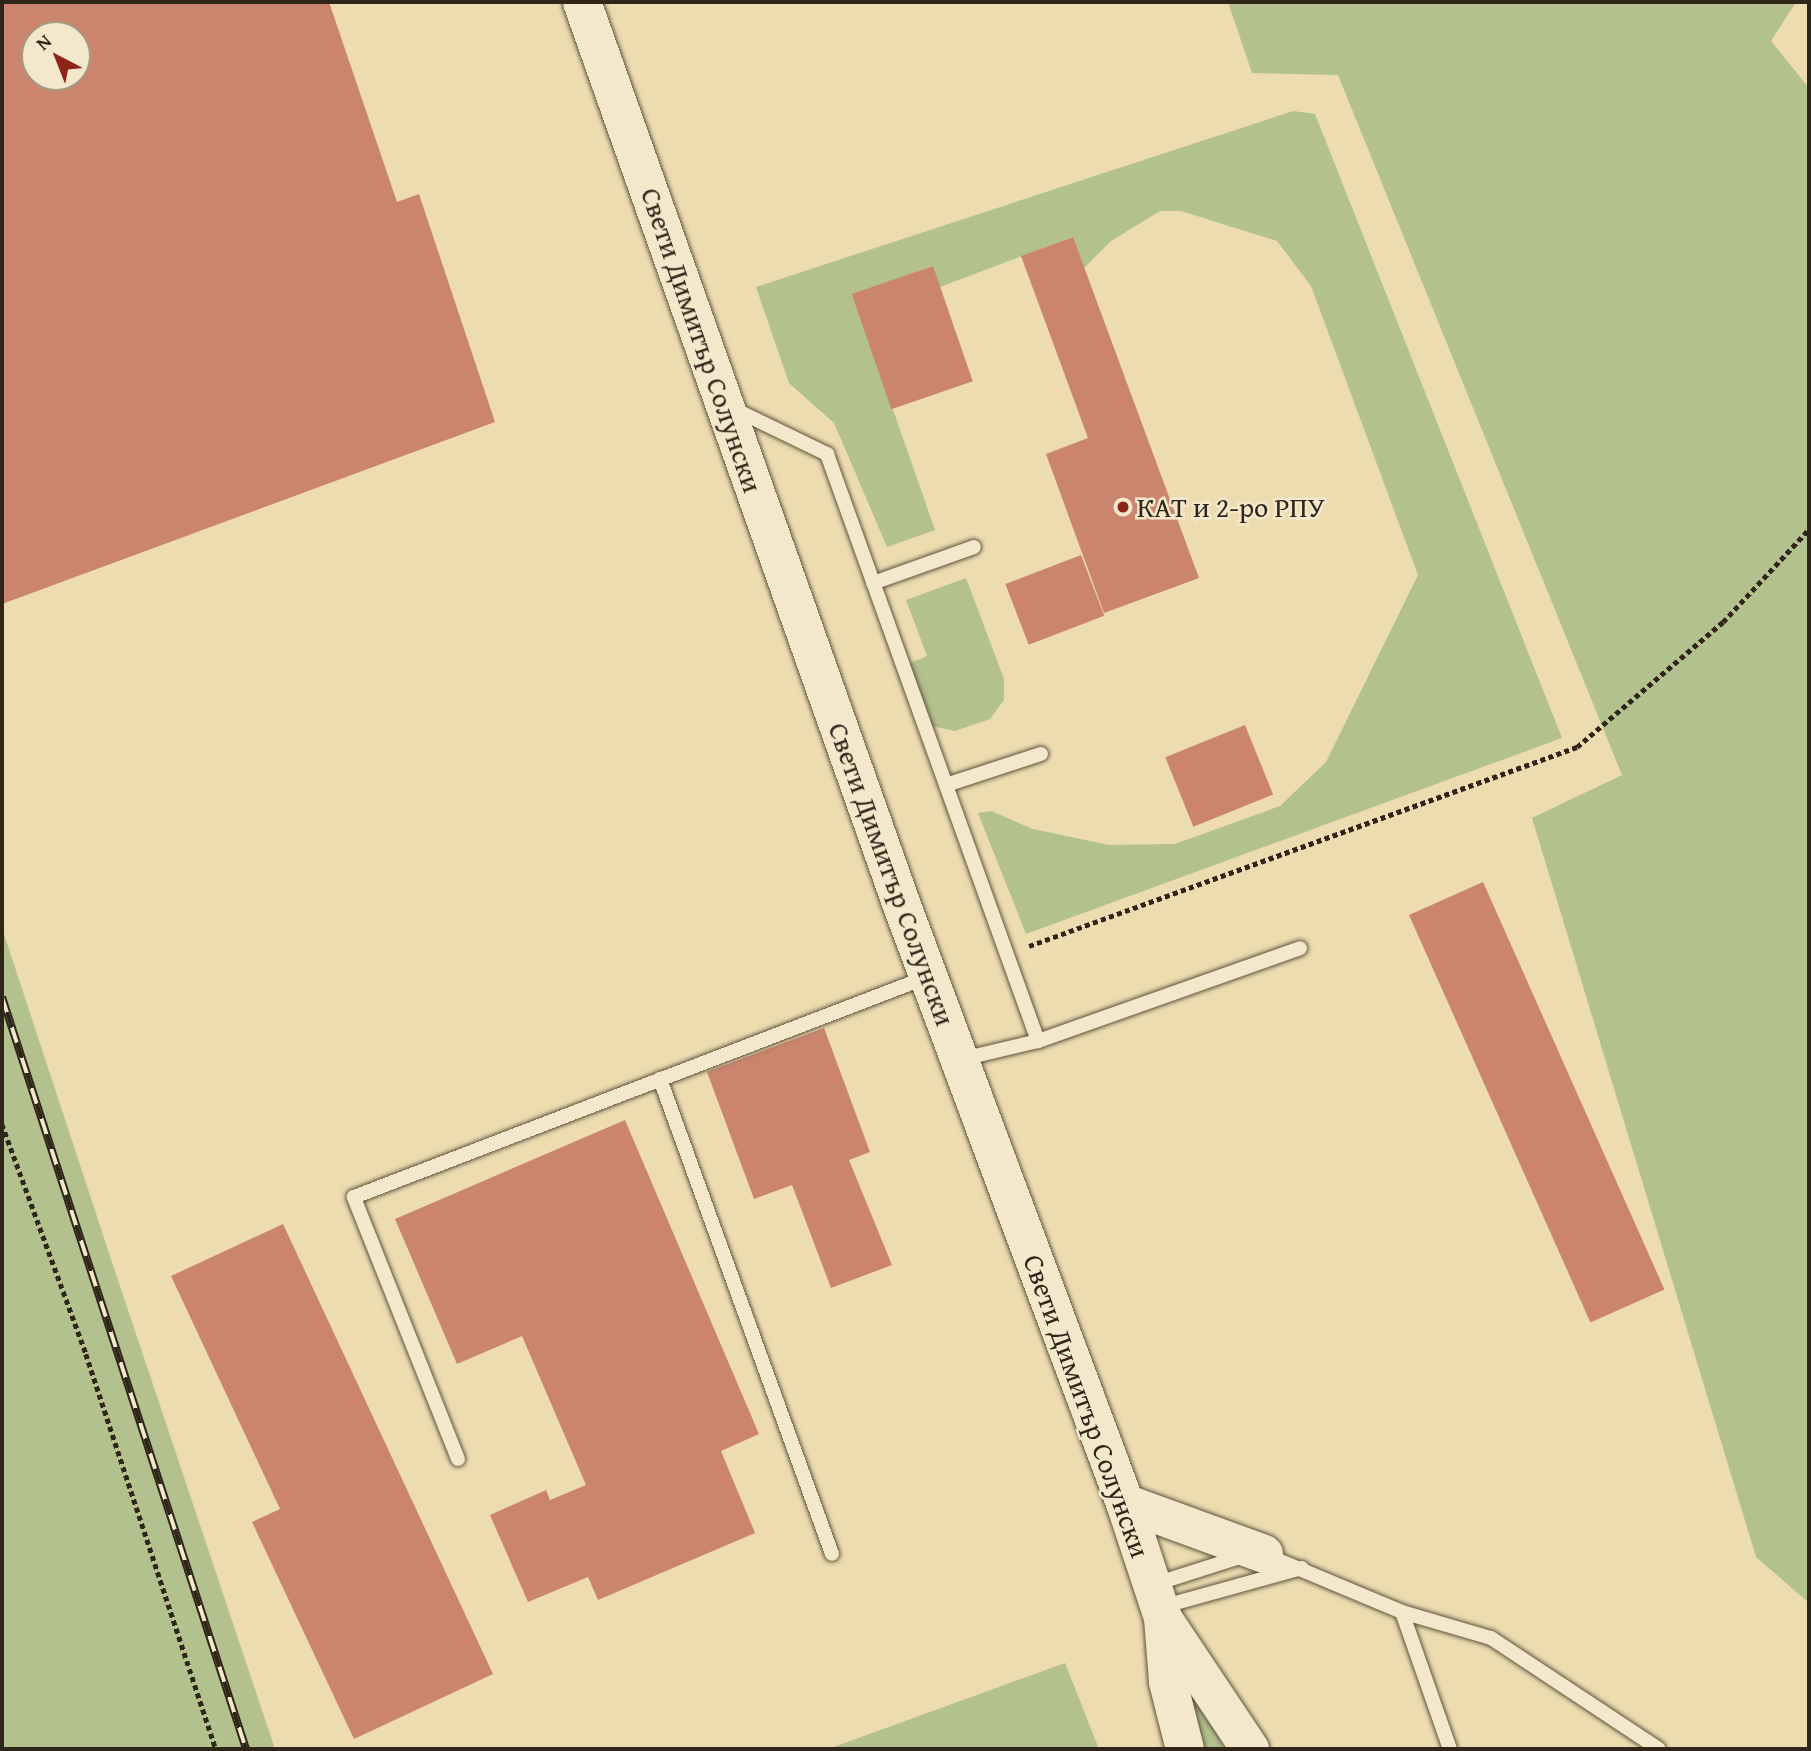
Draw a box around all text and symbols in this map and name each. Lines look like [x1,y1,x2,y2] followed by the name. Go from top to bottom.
[21,21,91,91] north arrow
[29,27,57,57] text: N
[634,183,770,497] street label: Свети Димитър Солунски
[1137,490,1325,524] place label: КАТ и 2-ро РПУ
[1115,499,1131,515] marker: КАТ и 2-ро РПУ
[822,718,962,1030] street label: Свети Димитър Солунски
[1017,1250,1157,1562] street label: Свети Димитър Солунски

